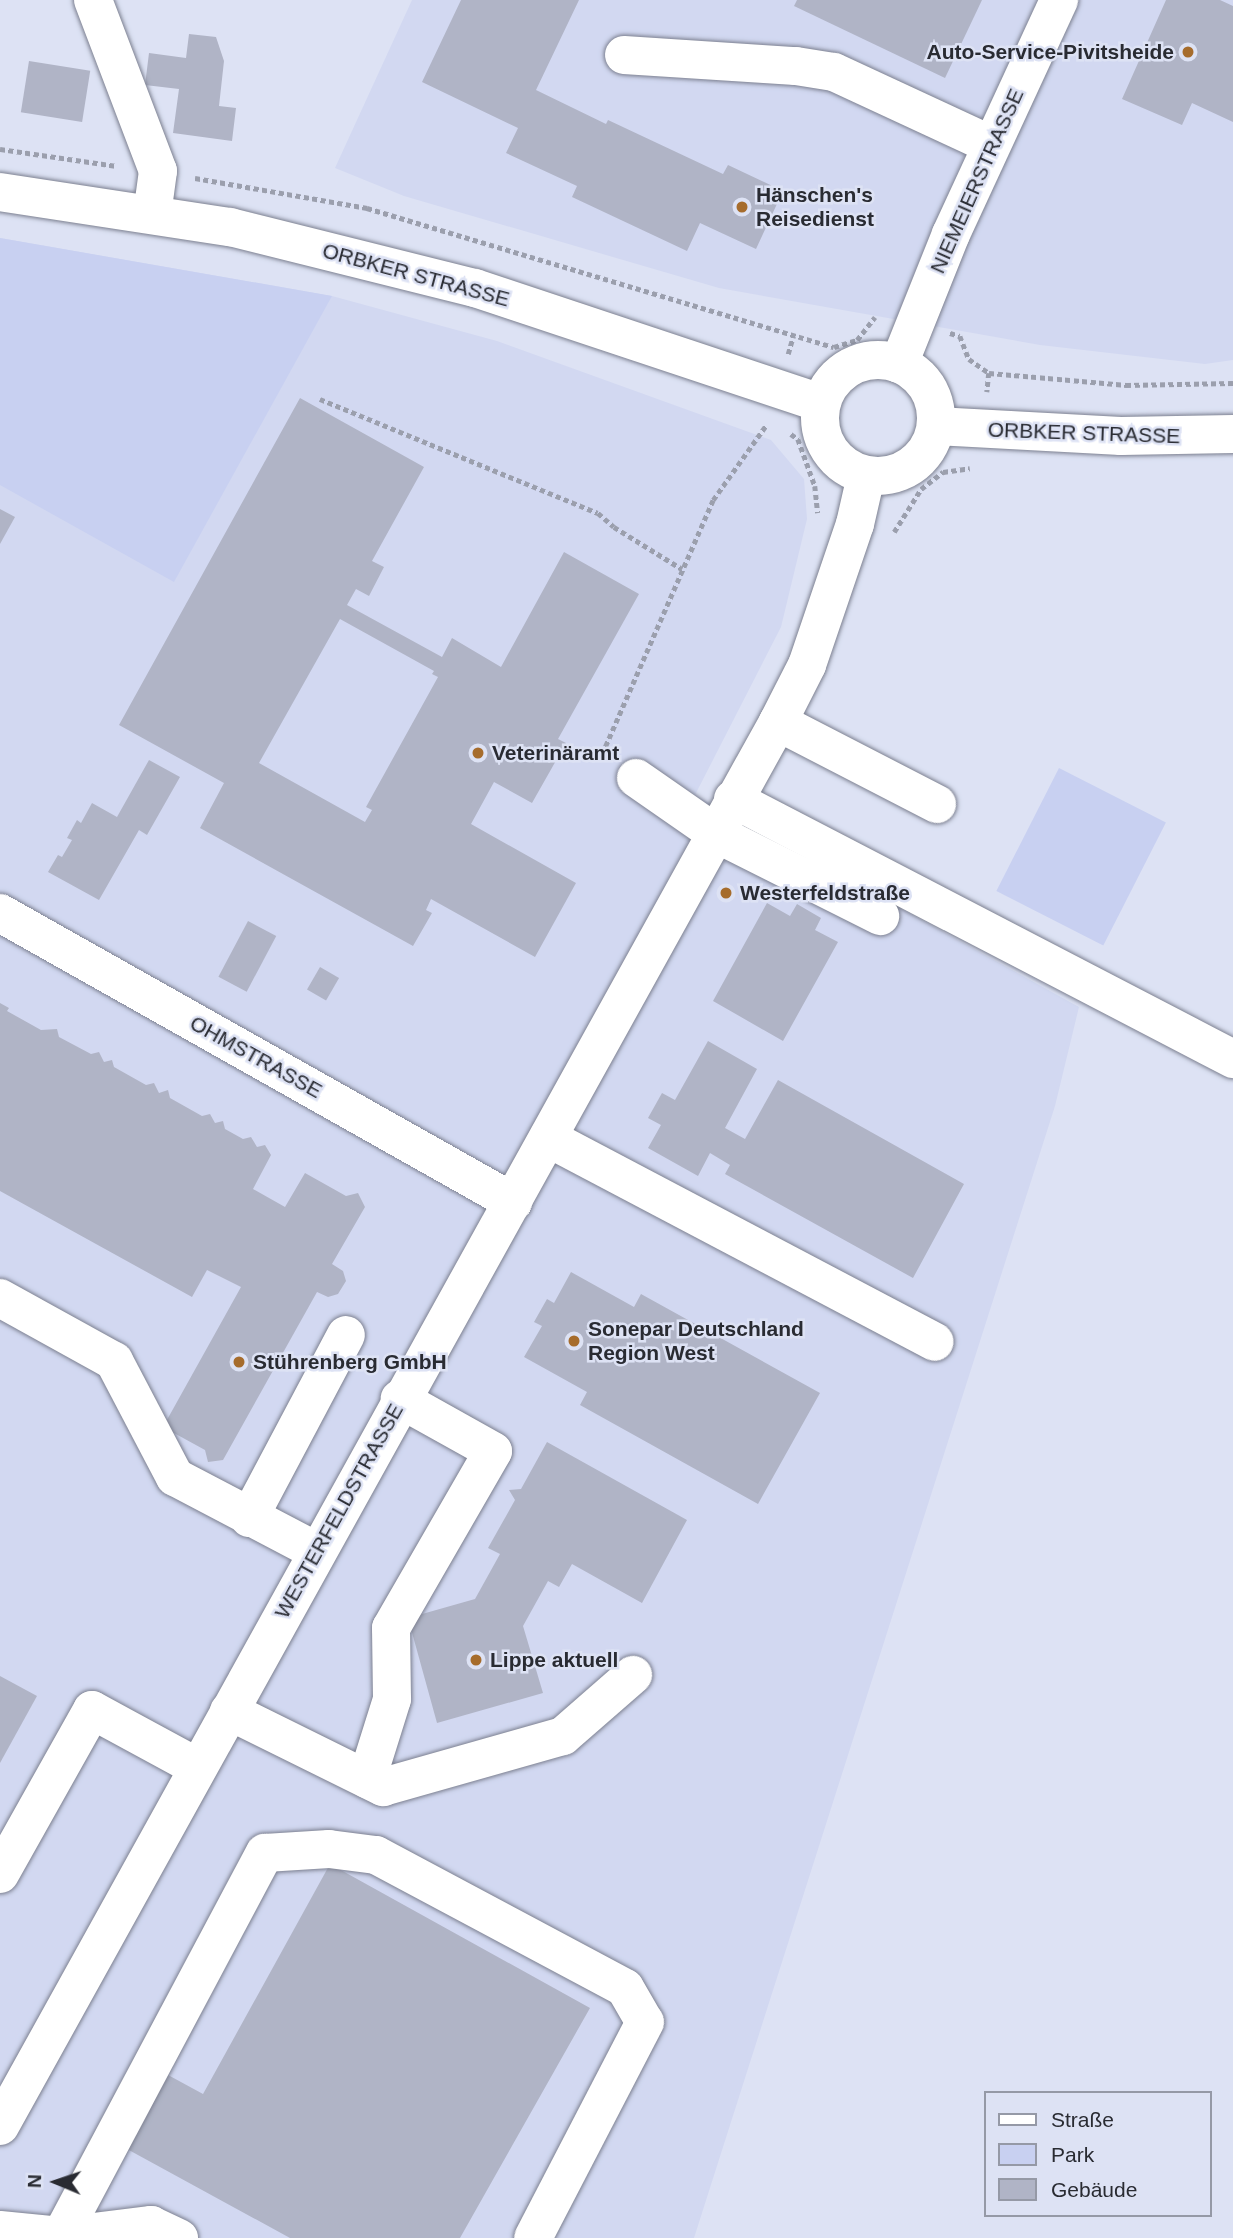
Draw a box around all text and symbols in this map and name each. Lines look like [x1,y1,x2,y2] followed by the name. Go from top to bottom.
[927,39,1174,65] place label: Auto-Service-Pivitsheide
[1180,44,1196,60] marker: Auto-Service-Pivitsheide
[925,85,1029,277] street label: NIEMEIERSTRASSE
[756,182,874,232] place label: Hänschen's Reisedienst
[734,199,750,215] marker: Hänschen's Reisedienst
[320,238,512,312] street label: ORBKER STRASSE
[987,417,1181,449] street label: ORBKER STRASSE
[492,740,619,766] place label: Veterinäramt
[470,745,486,761] marker: Veterinäramt
[740,880,910,906] place label: Westerfeldstraße
[718,885,734,901] marker: Westerfeldstraße
[186,1010,326,1104] street label: OHMSTRASSE
[588,1316,804,1366] place label: Sonepar Deutschland Region West
[566,1333,582,1349] marker: Sonepar Deutschland Region West
[253,1349,447,1375] place label: Stührenberg GmbH
[231,1354,247,1370] marker: Stührenberg GmbH
[269,1399,409,1623] street label: WESTERFELDSTRASSE
[490,1647,618,1673] place label: Lippe aktuell
[468,1652,484,1668] marker: Lippe aktuell
[984,2091,1212,2217] legend
[1051,2108,1114,2131] text: Straße
[1051,2143,1094,2166] text: Park
[21,2147,91,2217] north arrow
[24,2174,45,2188] text: N
[1051,2178,1137,2201] text: Gebäude

